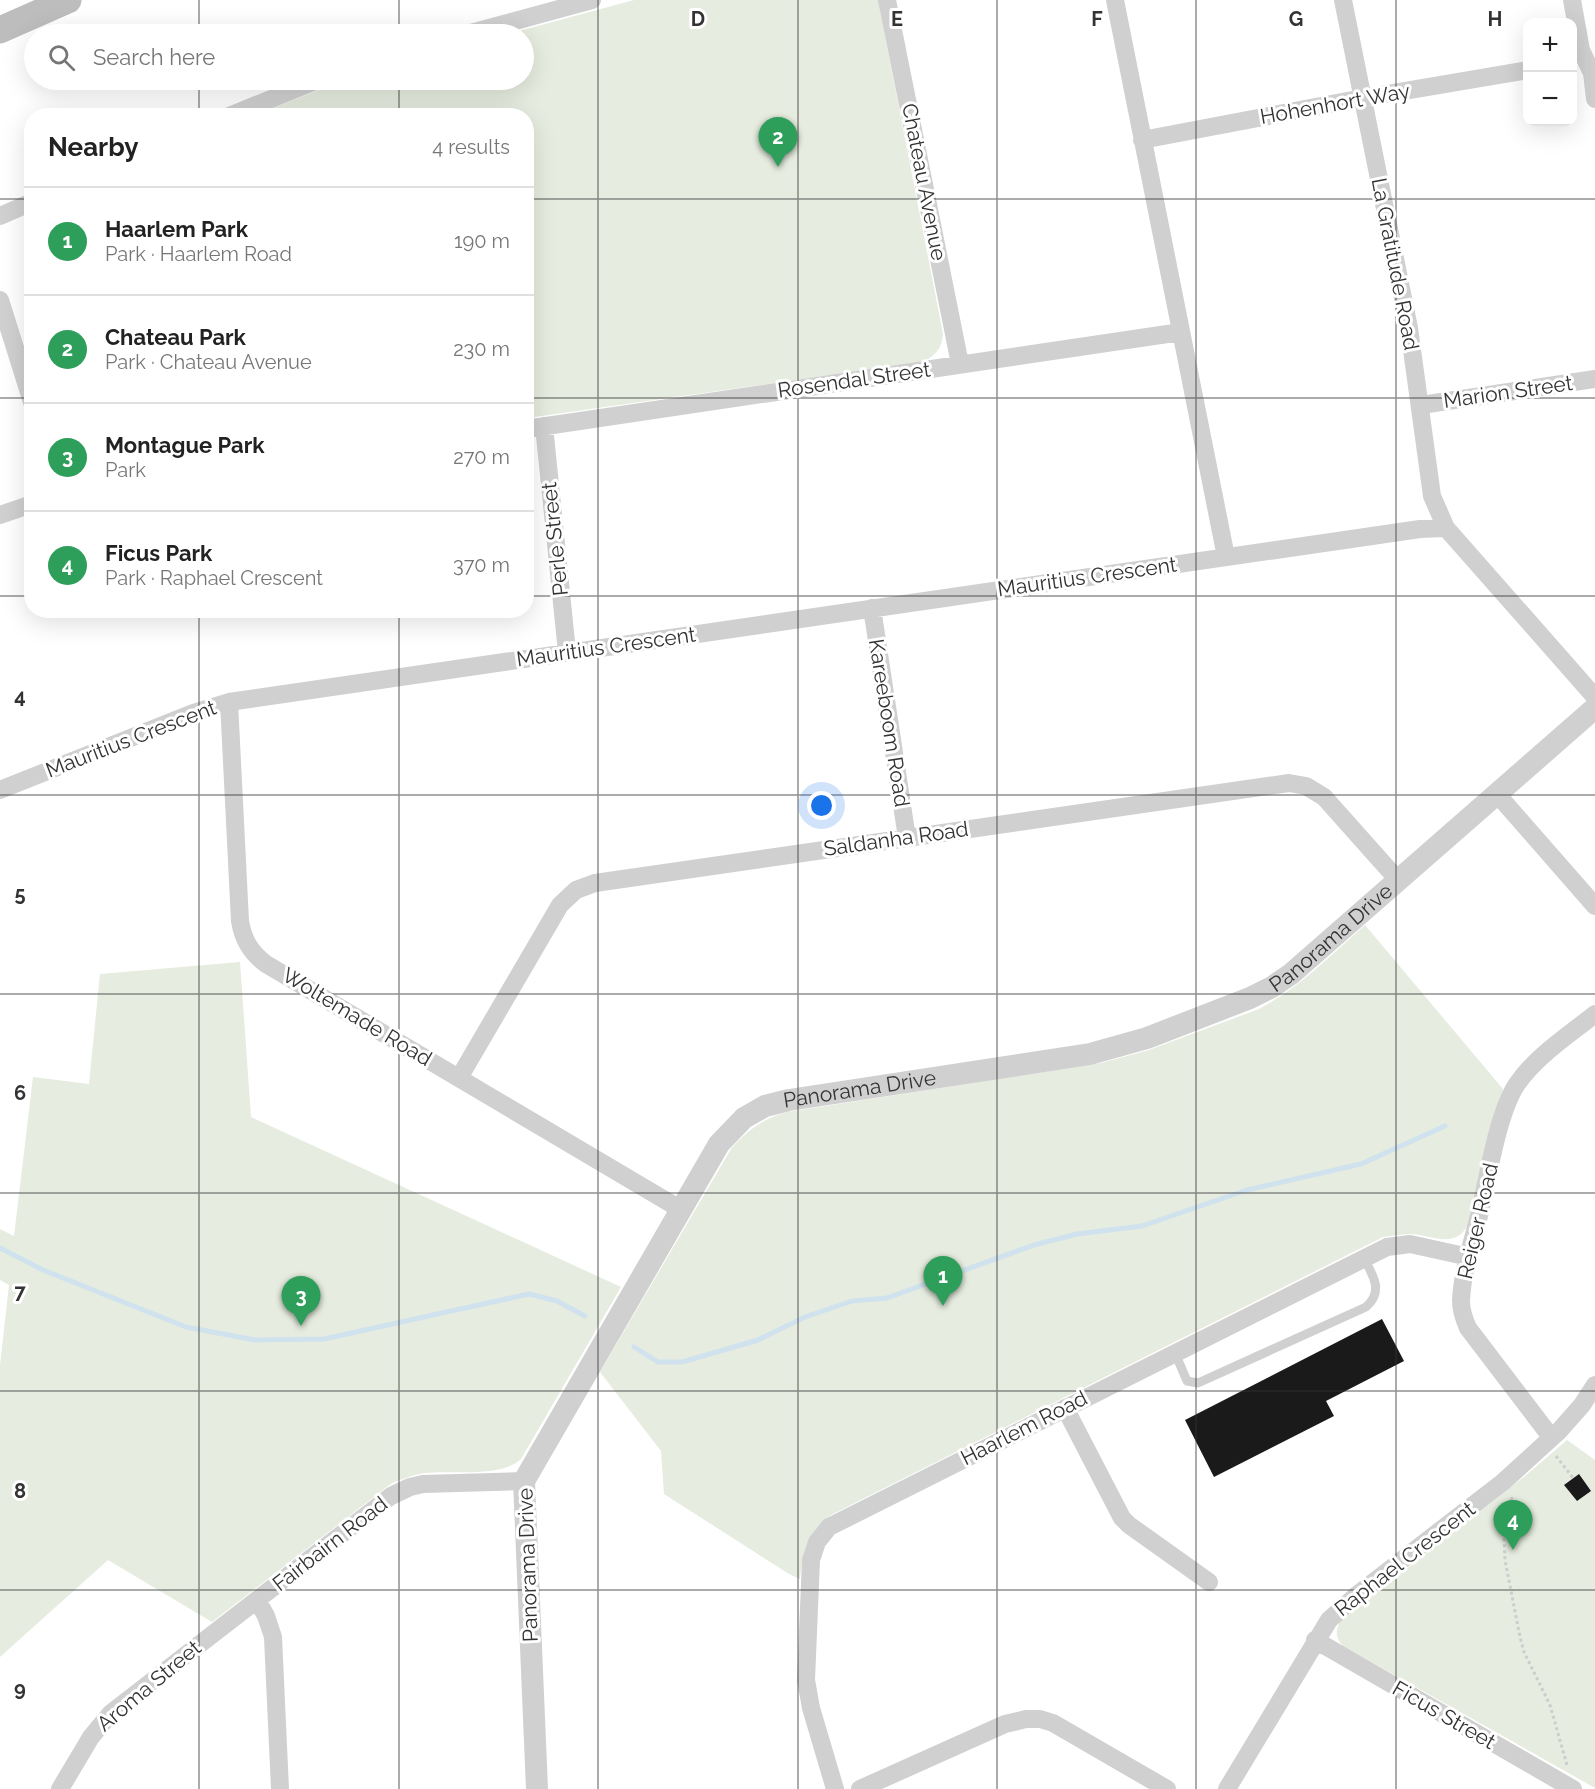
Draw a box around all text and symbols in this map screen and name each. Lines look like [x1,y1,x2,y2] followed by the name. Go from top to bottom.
[691,7,705,31] text: D
[891,7,903,31] text: E
[1091,7,1103,31] text: F
[1289,7,1303,31] text: G
[1488,7,1502,31] text: H
[1523,18,1577,126] map controls
[1523,18,1577,72] button: +
[24,24,534,90] search box
[45,41,78,74] icon: search
[93,44,215,70] text: Search here
[1523,72,1577,126] button: −
[1258,78,1412,129] street label: Hohenhort Way
[897,101,952,263] street label: Chateau Avenue
[758,118,798,167] pin: 2
[48,132,138,162] text: Nearby
[432,135,510,159] text: 4 results
[1367,176,1424,352] street label: La Gratitude Road
[105,216,248,242] text: Haarlem Park
[63,229,72,253] text: 1
[454,229,510,253] text: 190 m
[105,242,292,266] text: Park · Haarlem Road
[105,324,246,350] text: Chateau Park
[62,337,73,361] text: 2
[453,337,510,361] text: 230 m
[105,350,312,374] text: Park · Chateau Avenue
[776,356,932,403] street label: Rosendal Street
[1442,370,1574,413] street label: Marion Street
[105,432,264,458] text: Montague Park
[62,445,73,469] text: 3
[453,445,510,469] text: 270 m
[105,458,146,482] text: Park
[536,481,573,597] street label: Perle Street
[105,540,212,566] text: Ficus Park
[996,552,1178,601] street label: Mauritius Crescent
[62,553,73,577] text: 4
[453,553,510,577] text: 370 m
[105,566,323,590] text: Park · Raphael Crescent
[515,622,697,671] street label: Mauritius Crescent
[864,637,915,809] street label: Kareeboom Road
[14,684,26,708] text: 4
[42,695,220,783] street label: Mauritius Crescent
[807,791,836,820] your location
[822,816,970,861] street label: Saldanha Road
[1264,878,1397,997] street label: Panorama Drive
[14,882,26,906] text: 5
[278,962,436,1071] street label: Woltemade Road
[781,1065,938,1113] street label: Panorama Drive
[14,1081,26,1105] text: 6
[1452,1160,1503,1281] street label: Reiger Road
[924,1256,962,1306] pin: 1
[282,1276,320,1326] pin: 3
[14,1280,26,1304] text: 7
[956,1385,1091,1470] street label: Haarlem Road
[14,1479,26,1503] text: 8
[512,1488,543,1642] street label: Panorama Drive
[267,1491,392,1596] street label: Fairbairn Road
[1330,1496,1480,1621] street label: Raphael Crescent
[1494,1500,1532,1550] pin: 4
[92,1635,206,1736] street label: Aroma Street
[1388,1675,1500,1754] street label: Ficus Street
[14,1677,26,1701] text: 9

